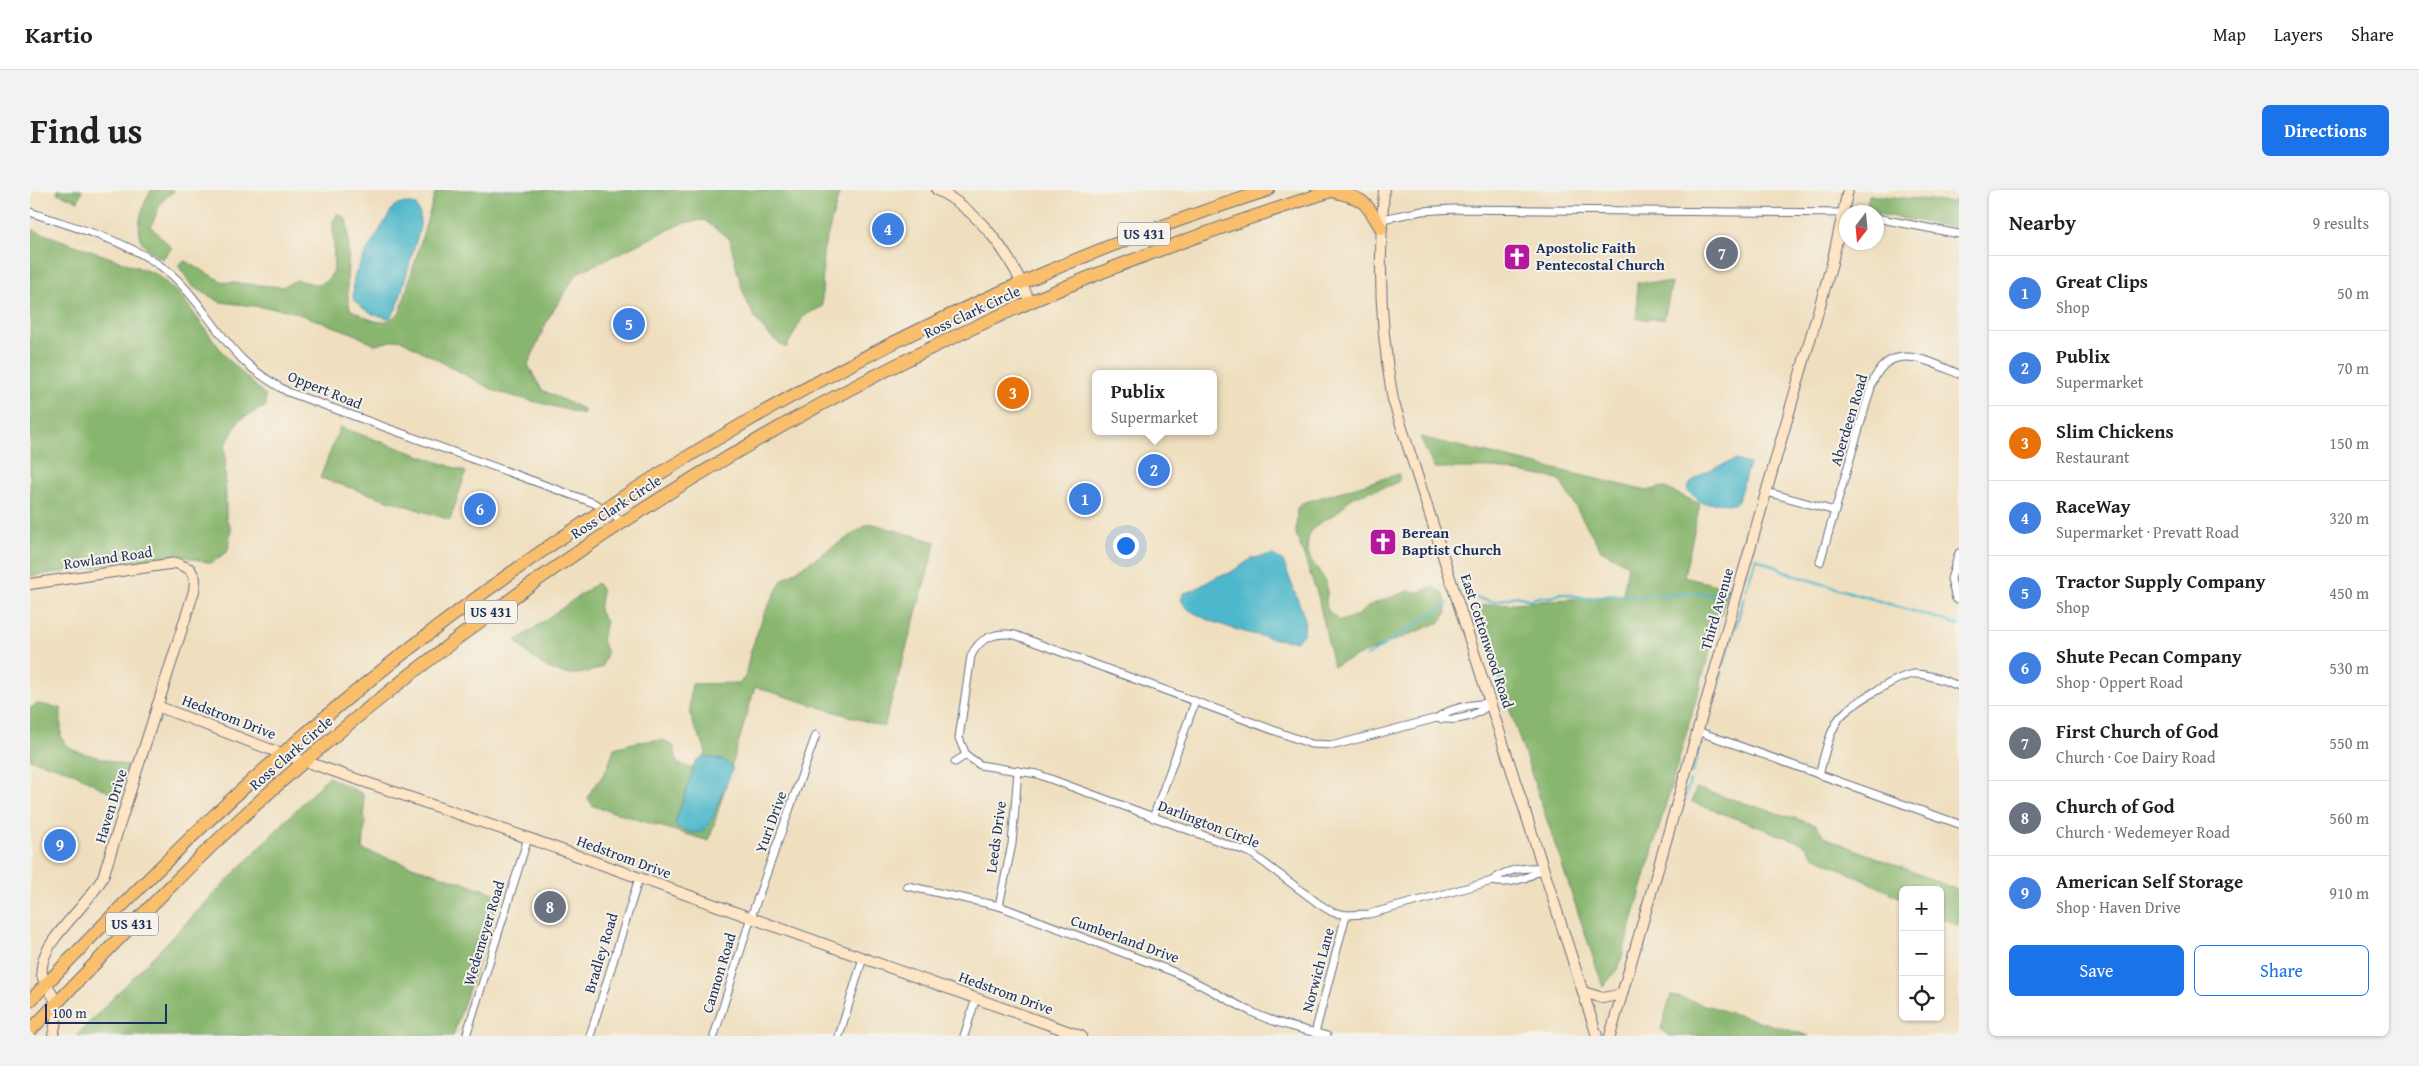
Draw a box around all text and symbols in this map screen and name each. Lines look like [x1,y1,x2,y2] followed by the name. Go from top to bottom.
[25,17,93,52] text: Kartio
[2213,21,2246,48] text: Map
[2274,21,2323,48] text: Layers
[2351,21,2394,48] text: Share
[30,105,143,156] text: Find us
[2262,105,2389,156] button: Directions
[1839,205,1884,250] north arrow
[2009,207,2076,238] text: Nearby
[872,210,904,248] pin: 4
[2312,211,2369,235] text: 9 results
[1118,223,1170,246] road number: US 431
[1706,234,1738,272] pin: 7
[1536,237,1665,275] place label: Apostolic Faith Pentecostal Church
[1502,242,1532,272] church icon: Apostolic Faith Pentecostal Church
[2056,267,2148,295] text: Great Clips
[920,280,1023,343] street label: Ross Clark Circle
[2021,281,2029,305] text: 1
[2337,281,2369,305] text: 50 m
[2056,295,2090,319] text: Shop
[613,305,645,343] pin: 5
[2056,342,2110,370] text: Publix
[2021,356,2029,380] text: 2
[2337,356,2369,380] text: 70 m
[285,365,366,414] street label: Oppert Road
[1092,370,1217,435] popup
[2056,370,2143,394] text: Supermarket
[1825,371,1872,468] street label: Aberdeen Road
[997,374,1029,412] pin: 3
[1111,377,1165,405] text: Publix
[1111,405,1198,429] text: Supermarket
[2056,417,2174,445] text: Slim Chickens
[2021,431,2029,455] text: 3
[2329,431,2369,455] text: 150 m
[2056,445,2130,469] text: Restaurant
[1138,451,1170,489] pin: 2
[566,469,665,544] street label: Ross Clark Circle
[1069,480,1101,518] pin: 1
[464,490,496,528] pin: 6
[2056,492,2131,520] text: RaceWay
[2021,506,2029,530] text: 4
[2329,506,2369,530] text: 320 m
[2056,520,2239,544] text: Supermarket · Prevatt Road
[1402,522,1502,560] place label: Berean Baptist Church
[1368,527,1398,557] church icon: Berean Baptist Church
[1113,533,1139,559] your location
[62,541,154,574] street label: Rowland Road
[1695,565,1738,652] street label: Third Avenue
[2056,567,2265,595] text: Tractor Supply Company
[1456,571,1519,711] street label: East Cottonwood Road
[2021,581,2029,605] text: 5
[2329,581,2369,605] text: 450 m
[2056,595,2090,619] text: Shop
[465,601,517,624] road number: US 431
[2056,642,2242,670] text: Shute Pecan Company
[2021,656,2029,680] text: 6
[2329,656,2369,680] text: 530 m
[2056,670,2183,694] text: Shop · Oppert Road
[179,689,279,744] street label: Hedstrom Drive
[245,711,337,795] street label: Ross Clark Circle
[2056,717,2219,745] text: First Church of God
[2021,731,2029,755] text: 7
[2329,731,2369,755] text: 550 m
[2056,745,2215,769] text: Church · Coe Dairy Road
[89,766,132,845] street label: Haven Drive
[750,788,791,856] street label: Yuri Drive
[2056,792,2175,820] text: Church of God
[1155,794,1263,853] street label: Darlington Circle
[980,800,1011,874] street label: Leeds Drive
[2021,806,2029,830] text: 8
[2329,806,2369,830] text: 560 m
[2056,820,2230,844] text: Church · Wedemeyer Road
[44,826,76,864] pin: 9
[574,830,674,883] street label: Hedstrom Drive
[2056,867,2243,895] text: American Self Storage
[458,878,509,988] street label: Wedemeyer Road
[2021,881,2029,905] text: 9
[2329,881,2369,905] text: 910 m
[1899,886,1944,1021] map controls
[1899,886,1944,931] button: +
[534,888,566,926] pin: 8
[2056,895,2181,919] text: Shop · Haven Drive
[1068,909,1182,968] street label: Cumberland Drive
[578,910,623,996] street label: Bradley Road
[106,912,158,936] road number: US 431
[1296,925,1339,1014] street label: Norwich Lane
[696,930,741,1016] street label: Cannon Road
[1899,931,1944,976] button: −
[2009,945,2184,996] button: Save
[2194,945,2369,996] button: Share
[956,966,1056,1019] street label: Hedstrom Drive
[1899,976,1944,1021] button: locate
[45,1001,168,1024] scale bar
[52,1003,87,1023] text: 100 m

